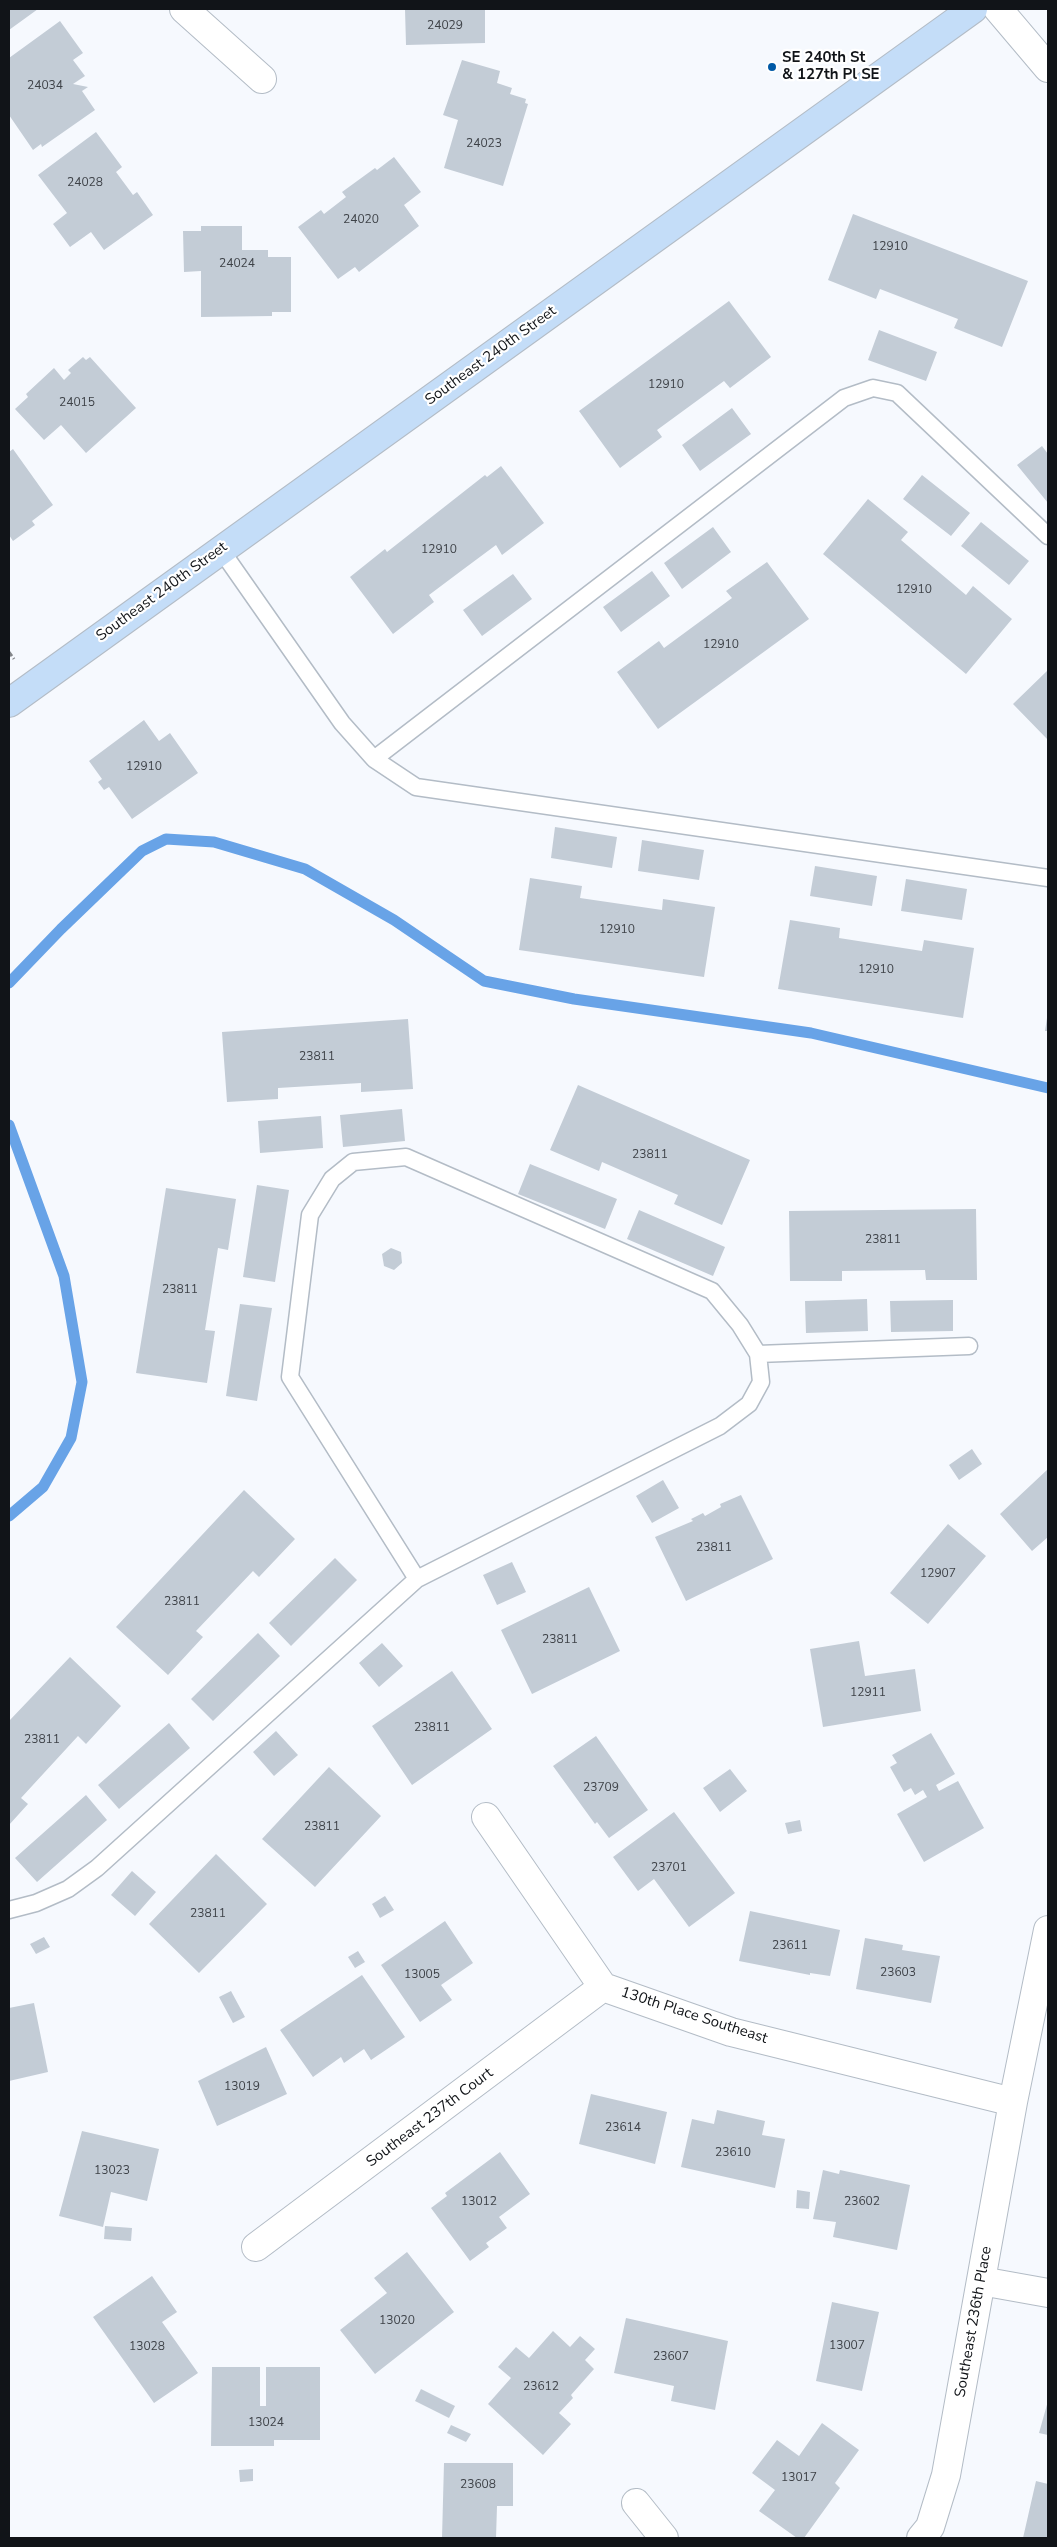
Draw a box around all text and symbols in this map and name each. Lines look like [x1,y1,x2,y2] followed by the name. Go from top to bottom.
[427,19,463,33] house number: 24029
[782,49,880,84] place label: SE 240th St & 127th Pl SE
[766,61,778,73] marker: SE 240th St & 127th Pl SE
[27,79,63,93] house number: 24034
[466,137,502,151] house number: 24023
[67,176,103,190] house number: 24028
[343,213,379,227] house number: 24020
[872,240,908,254] house number: 12910
[219,257,255,271] house number: 24024
[422,302,560,410] street label: Southeast 240th Street
[648,378,684,392] house number: 12910
[59,396,95,410] house number: 24015
[93,538,231,646] street label: Southeast 240th Street
[421,543,457,557] house number: 12910
[896,583,932,597] house number: 12910
[703,638,739,652] house number: 12910
[126,760,162,774] house number: 12910
[599,923,635,937] house number: 12910
[858,963,894,977] house number: 12910
[299,1050,335,1064] house number: 23811
[632,1148,668,1162] house number: 23811
[865,1233,901,1247] house number: 23811
[162,1283,198,1297] house number: 23811
[696,1541,732,1555] house number: 23811
[920,1567,956,1581] house number: 12907
[164,1595,200,1609] house number: 23811
[542,1633,578,1647] house number: 23811
[850,1686,886,1700] house number: 12911
[414,1721,450,1735] house number: 23811
[24,1733,60,1747] house number: 23811
[583,1781,619,1795] house number: 23709
[304,1820,340,1834] house number: 23811
[651,1861,687,1875] house number: 23701
[190,1907,226,1921] house number: 23811
[772,1939,808,1953] house number: 23611
[880,1966,916,1980] house number: 23603
[404,1968,440,1982] house number: 13005
[618,1984,770,2048] street label: 130th Place Southeast
[363,2065,497,2171] street label: Southeast 237th Court
[224,2080,260,2094] house number: 13019
[605,2121,641,2135] house number: 23614
[715,2146,751,2160] house number: 23610
[94,2164,130,2178] house number: 13023
[461,2195,497,2209] house number: 13012
[844,2195,880,2209] house number: 23602
[952,2245,996,2399] street label: Southeast 236th Place
[379,2314,415,2328] house number: 13020
[829,2339,865,2353] house number: 13007
[129,2340,165,2354] house number: 13028
[653,2350,689,2364] house number: 23607
[523,2380,559,2394] house number: 23612
[248,2416,284,2430] house number: 13024
[781,2471,817,2485] house number: 13017
[460,2478,496,2492] house number: 23608

